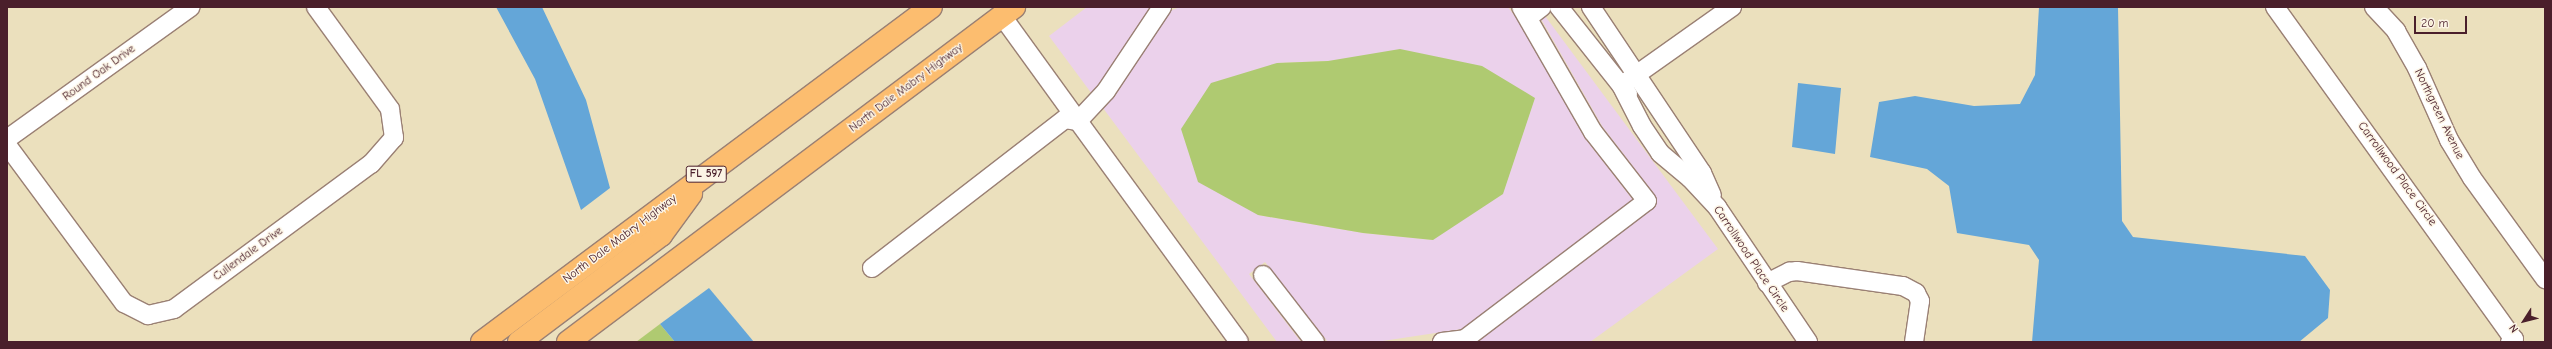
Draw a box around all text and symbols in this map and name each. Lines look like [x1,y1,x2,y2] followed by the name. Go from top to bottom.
[2416,8,2469,34] scale bar
[2421,16,2449,30] text: 20 m
[846,40,966,136] street label: North Dale Mabry Highway
[60,42,138,104] street label: Round Oak Drive
[2411,66,2467,162] street label: Northgreen Avenue
[2355,119,2439,229] street label: Carrollwood Place Circle
[685,165,727,183] road number: FL 597
[560,191,680,287] street label: North Dale Mabry Highway
[1710,203,1792,315] street label: Carrollwood Place Circle
[210,224,286,284] street label: Cullendale Drive
[2504,301,2544,341] north arrow
[2507,322,2521,335] text: N

